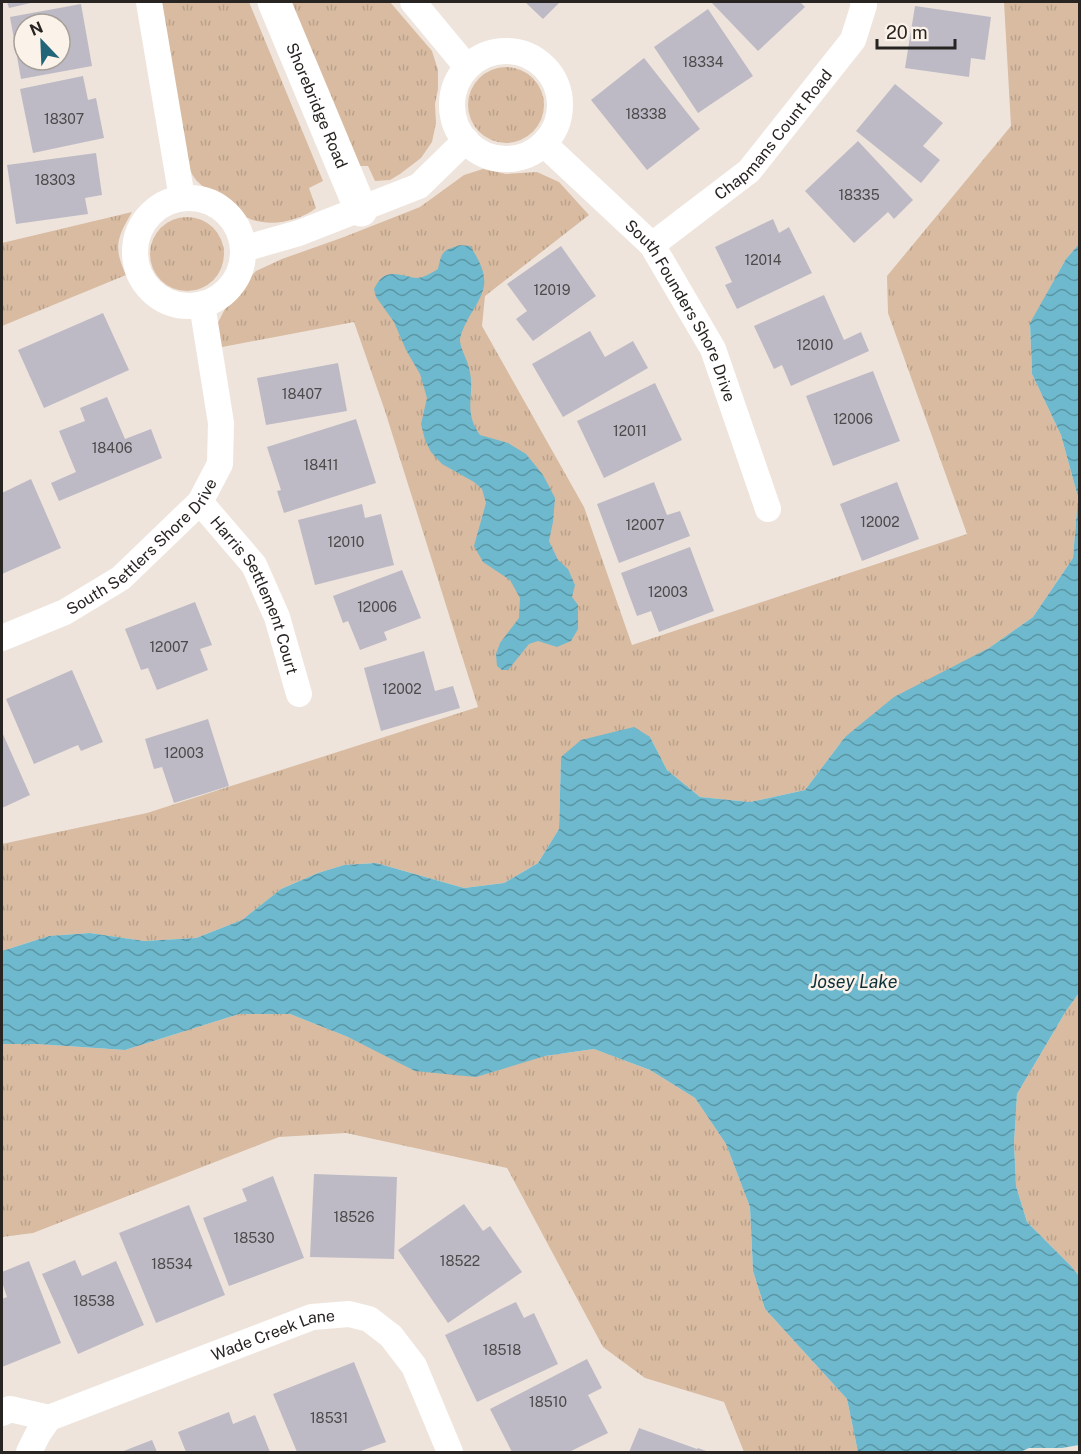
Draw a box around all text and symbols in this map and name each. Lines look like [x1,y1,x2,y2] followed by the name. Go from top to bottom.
[12,12,72,72] north arrow
[877,12,955,50] scale bar
[27,17,46,40] text: N
[886,22,928,43] text: 20 m
[283,40,352,171] street label: Shorebridge Road
[683,54,724,70] house number: 18334
[710,65,836,204] street label: Chapmans Count Road
[625,106,667,122] house number: 18338
[44,111,84,127] house number: 18307
[35,172,76,188] house number: 18303
[838,187,880,203] house number: 18335
[621,215,740,404] street label: South Founders Shore Drive
[744,252,782,268] house number: 12014
[533,282,571,298] house number: 12019
[797,337,833,353] house number: 12010
[282,386,322,402] house number: 18407
[833,411,873,427] house number: 12006
[613,423,647,439] house number: 12011
[92,440,133,456] house number: 18406
[304,457,338,473] house number: 18411
[63,475,220,619] street label: South Settlers Shore Drive
[207,512,302,676] street label: Harris Settlement Court
[860,514,900,530] house number: 12002
[625,517,665,533] house number: 12007
[328,534,364,550] house number: 12010
[648,584,688,600] house number: 12003
[357,599,397,615] house number: 12006
[149,639,189,655] house number: 12007
[382,681,422,697] house number: 12002
[164,745,204,761] house number: 12003
[811,971,898,992] water label: Josey Lake
[334,1209,375,1225] house number: 18526
[233,1230,275,1246] house number: 18530
[440,1253,480,1269] house number: 18522
[151,1256,193,1272] house number: 18534
[73,1293,115,1309] house number: 18538
[208,1306,336,1364] street label: Wade Creek Lane
[483,1342,521,1358] house number: 18518
[529,1394,567,1410] house number: 18510
[310,1410,348,1426] house number: 18531

